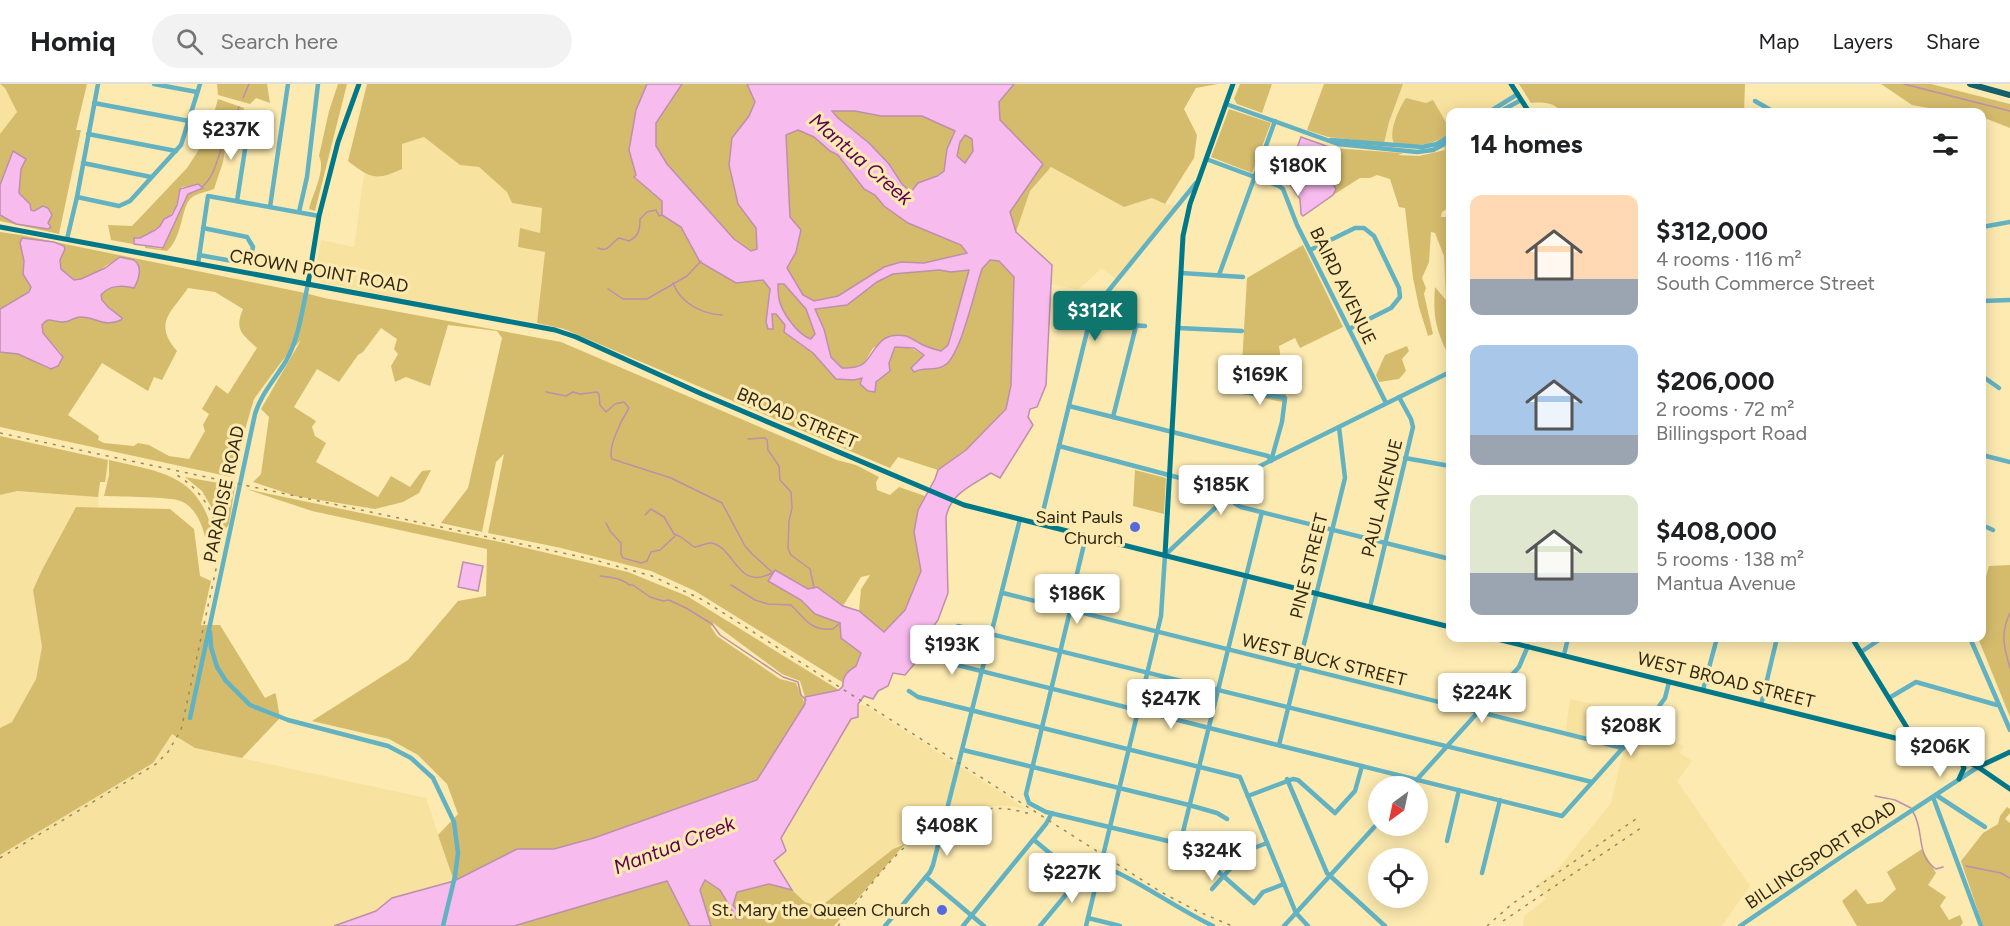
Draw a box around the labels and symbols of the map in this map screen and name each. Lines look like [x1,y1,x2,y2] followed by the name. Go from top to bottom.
[805,108,918,211] water label: Mantua Creek
[189,110,273,161] pin: $237K
[1256,146,1340,197] pin: $180K
[1305,224,1381,348] street label: BAIRD AVENUE
[228,244,410,298] street label: CROWN POINT ROAD
[1053,291,1137,342] pin: $312K
[1218,355,1302,406] pin: $169K
[733,383,861,453] street label: BROAD STREET
[199,424,249,564] street label: PARADISE ROAD
[1357,437,1407,559] street label: PAUL AVENUE
[1179,465,1263,516] pin: $185K
[1035,506,1123,549] place label: Saint Pauls Church
[1285,511,1333,621] street label: PINE STREET
[1128,520,1142,534] marker: Saint Pauls Church
[1035,574,1119,625] pin: $186K
[910,625,994,676] pin: $193K
[1239,629,1409,691] street label: WEST BUCK STREET
[1635,647,1817,713] street label: WEST BROAD STREET
[1440,673,1524,724] pin: $224K
[1129,679,1213,730] pin: $247K
[1589,706,1673,757] pin: $208K
[1898,727,1982,778] pin: $206K
[1368,776,1428,836] north arrow
[1741,796,1901,914] street label: BILLINGSPORT ROAD
[905,806,989,857] pin: $408K
[610,810,739,879] water label: Mantua Creek
[1170,831,1254,882] pin: $324K
[1030,853,1114,904] pin: $227K
[711,899,930,921] place label: St. Mary the Queen Church
[935,903,949,917] marker: St. Mary the Queen Church

